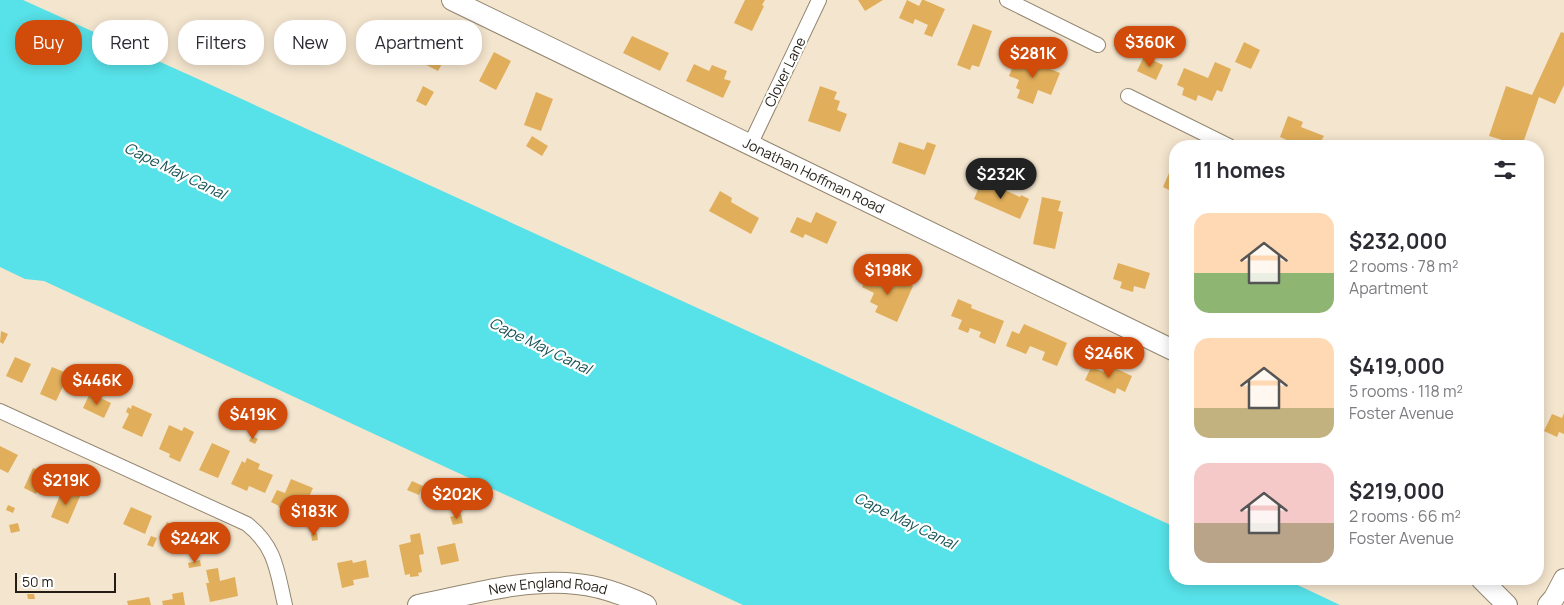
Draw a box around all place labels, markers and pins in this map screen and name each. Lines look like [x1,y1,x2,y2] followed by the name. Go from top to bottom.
[1115,26,1185,68] pin: $360K
[998,36,1068,79] pin: $281K
[966,158,1036,200] pin: $232K
[853,254,923,296] pin: $198K
[1074,336,1144,379] pin: $246K
[62,364,132,406] pin: $446K
[218,398,288,440] pin: $419K
[31,464,101,506] pin: $219K
[422,478,492,520] pin: $202K
[279,494,349,537] pin: $183K
[160,522,230,564] pin: $242K

